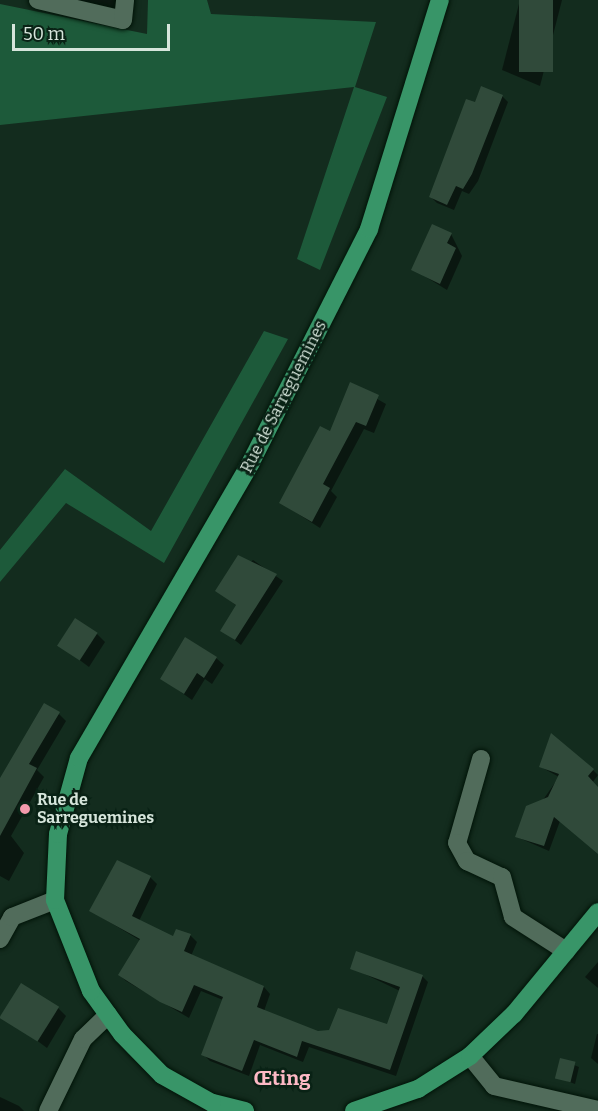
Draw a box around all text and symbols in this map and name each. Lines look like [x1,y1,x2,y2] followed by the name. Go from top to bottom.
[15,12,172,50] scale bar
[23,23,65,45] text: 50 m
[237,318,331,476] street label: Rue de Sarreguemines
[37,790,154,828] place label: Rue de Sarreguemines
[18,802,32,816] marker: Rue de Sarreguemines
[253,1066,311,1090] district label: Œting

